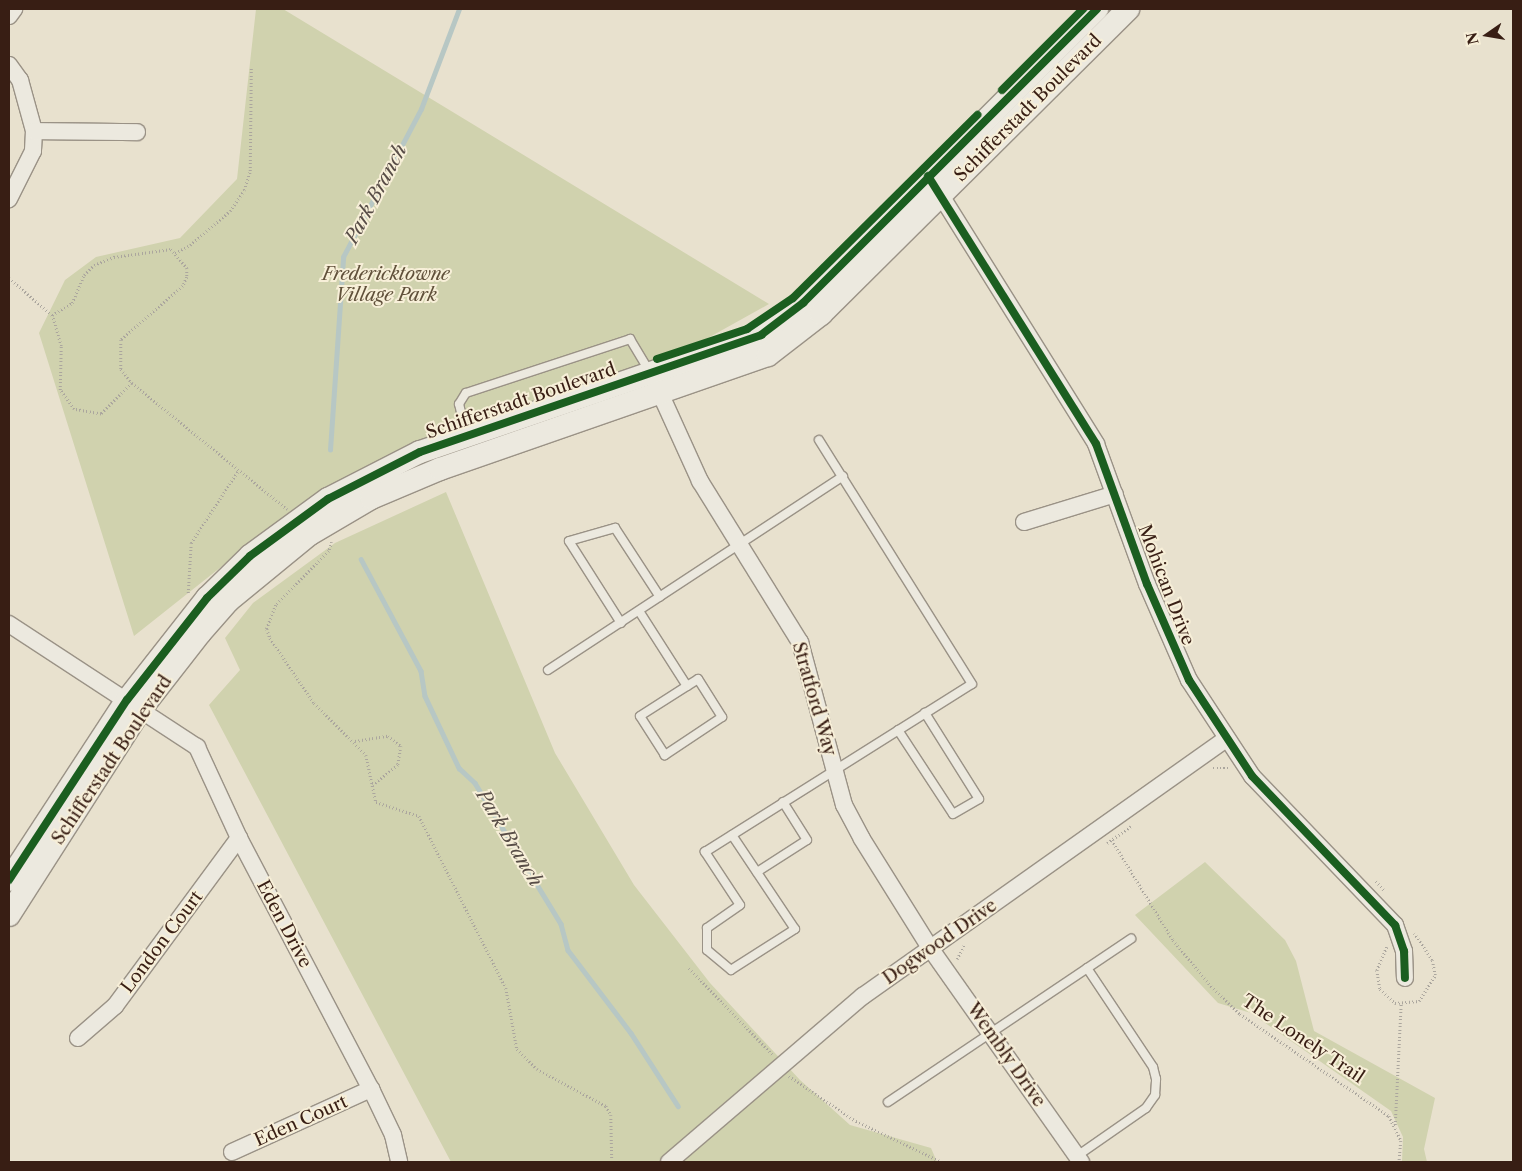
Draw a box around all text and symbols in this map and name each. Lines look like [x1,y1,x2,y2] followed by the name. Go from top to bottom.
[1462,10,1512,60] north arrow
[950,30,1106,186] street label: Schifferstadt Boulevard
[1462,30,1483,46] text: N
[340,140,412,248] water label: Park Branch
[322,264,450,306] park label: Fredericktowne Village Park
[423,358,619,444] street label: Schifferstadt Boulevard
[1133,522,1199,648] street label: Mohican Drive
[787,639,841,759] street label: Stratford Way
[47,671,177,849] street label: Schifferstadt Boulevard
[471,785,547,891] water label: Park Branch
[252,876,316,972] street label: Eden Drive
[117,887,207,997] street label: London Court
[879,895,1001,989] street label: Dogwood Drive
[1237,990,1369,1088] street label: The Lonely Trail
[962,999,1050,1111] street label: Wembly Drive
[251,1091,351,1151] street label: Eden Court

